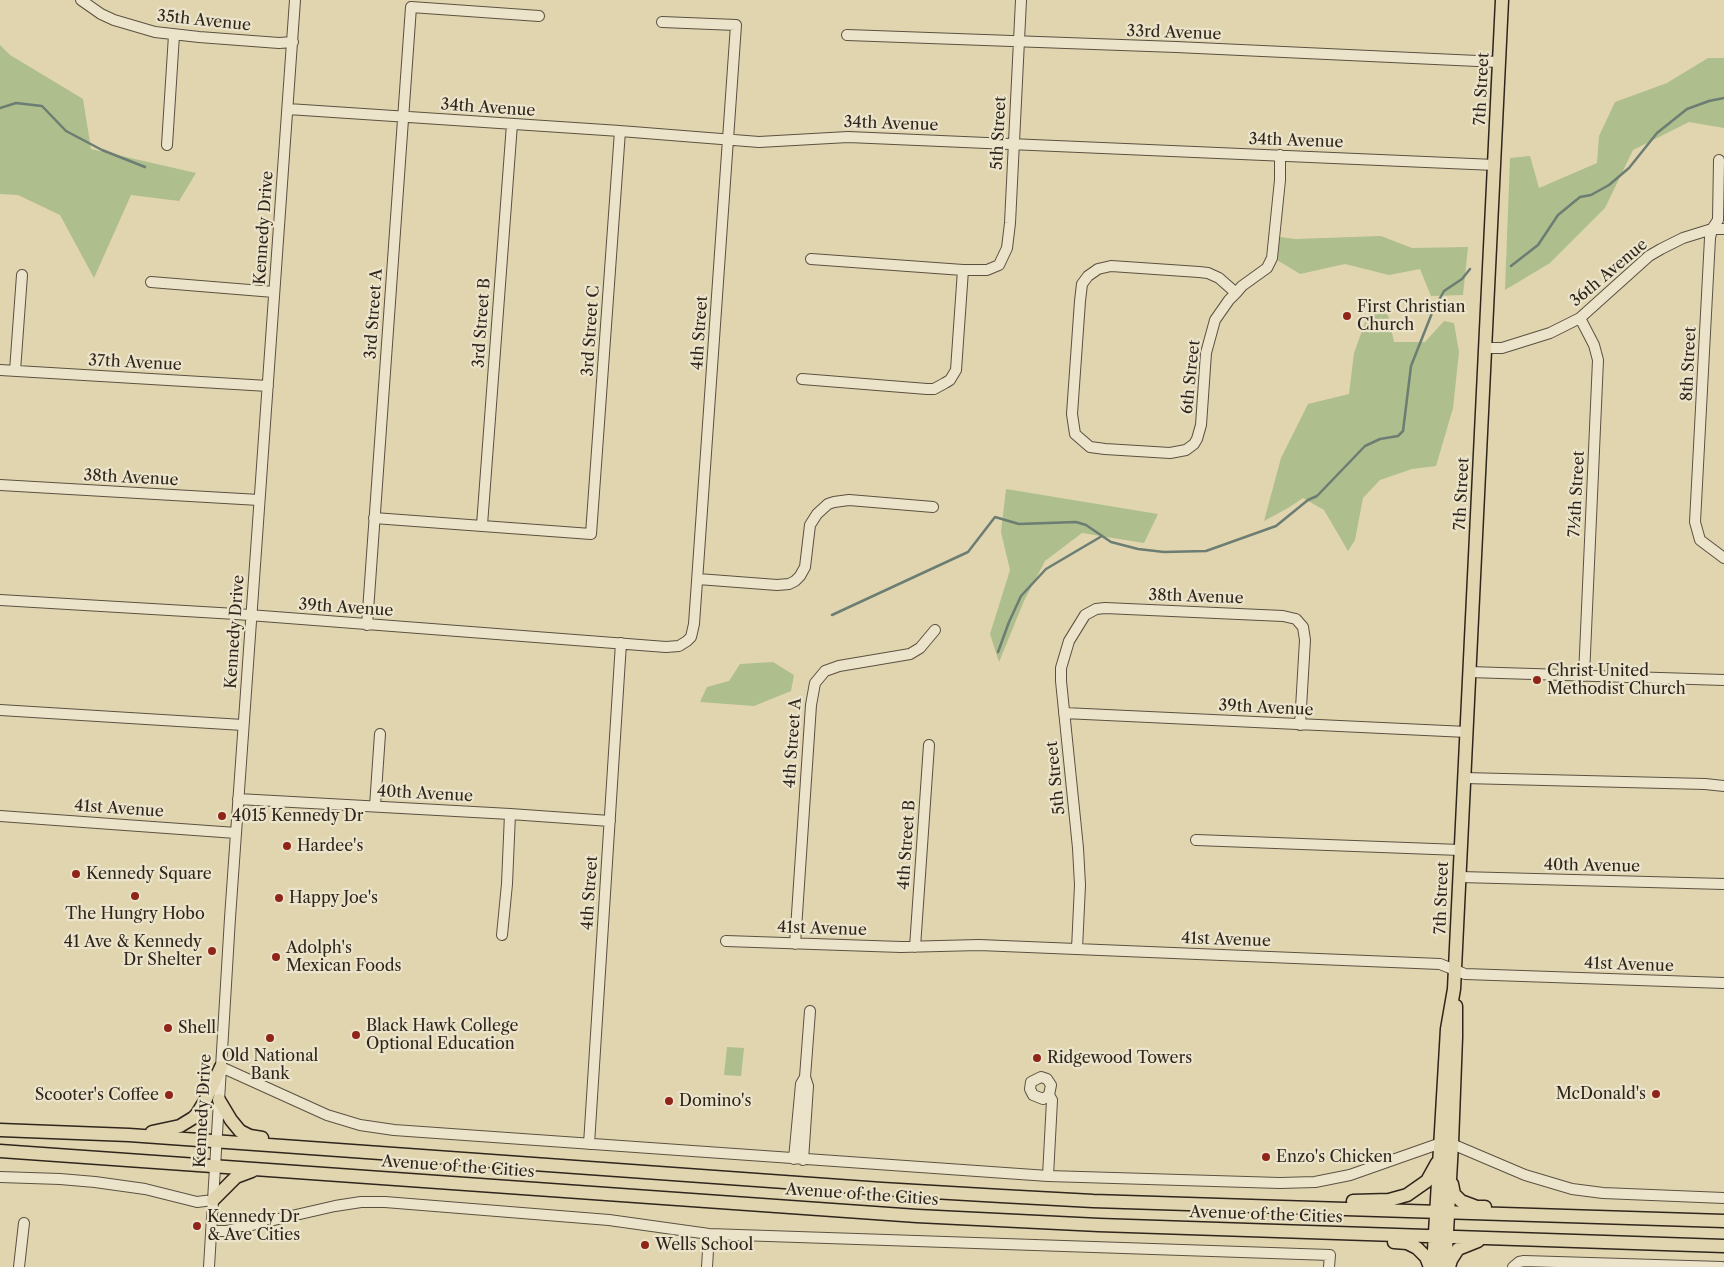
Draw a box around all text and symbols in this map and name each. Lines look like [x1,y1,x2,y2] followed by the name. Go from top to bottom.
[156,7,252,35] street label: 35th Avenue
[1126,22,1222,44] street label: 33rd Avenue
[1470,52,1494,126] street label: 7th Street
[440,95,536,121] street label: 34th Avenue
[987,96,1011,170] street label: 5th Street
[843,113,939,135] street label: 34th Avenue
[1248,130,1344,152] street label: 34th Avenue
[250,170,278,286] street label: Kennedy Drive
[1566,235,1652,311] street label: 36th Avenue
[361,268,387,360] street label: 3rd Street A
[469,277,495,369] street label: 3rd Street B
[578,285,604,377] street label: 3rd Street C
[688,295,712,371] street label: 4th Street
[1357,297,1466,335] place label: First Christian Church
[1341,310,1353,322] marker: First Christian Church
[1677,326,1701,402] street label: 8th Street
[1178,339,1204,415] street label: 6th Street
[88,351,182,375] street label: 37th Avenue
[1565,450,1589,538] street label: 7½th Street
[1450,457,1474,531] street label: 7th Street
[83,466,179,490] street label: 38th Avenue
[221,574,249,690] street label: Kennedy Drive
[1148,586,1244,608] street label: 38th Avenue
[298,595,394,621] street label: 39th Avenue
[1547,661,1686,699] place label: Christ United Methodist Church
[1531,674,1543,686] marker: Christ United Methodist Church
[1218,696,1314,720] street label: 39th Avenue
[780,697,806,789] street label: 4th Street A
[1043,740,1069,816] street label: 5th Street
[376,782,474,806] street label: 40th Avenue
[74,796,164,822] street label: 41st Avenue
[894,799,920,891] street label: 4th Street B
[232,806,364,826] place label: 4015 Kennedy Dr
[216,810,228,822] marker: 4015 Kennedy Dr
[297,836,363,856] place label: Hardee's
[281,840,293,852] marker: Hardee's
[578,855,602,931] street label: 4th Street
[1544,856,1640,876] street label: 40th Avenue
[1431,861,1453,935] street label: 7th Street
[86,864,212,884] place label: Kennedy Square
[70,868,82,880] marker: Kennedy Square
[289,888,378,908] place label: Happy Joe's
[129,890,141,902] marker: The Hungry Hobo
[273,892,285,904] marker: Happy Joe's
[65,904,205,924] place label: The Hungry Hobo
[777,918,867,940] street label: 41st Avenue
[1181,929,1271,951] street label: 41st Avenue
[64,932,202,970] place label: 41 Ave & Kennedy Dr Shelter
[286,938,401,976] place label: Adolph's Mexican Foods
[206,945,218,957] marker: 41 Ave & Kennedy Dr Shelter
[270,951,282,963] marker: Adolph's Mexican Foods
[1584,954,1674,976] street label: 41st Avenue
[366,1016,518,1054] place label: Black Hawk College Optional Education
[178,1018,216,1038] place label: Shell
[162,1022,174,1034] marker: Shell
[350,1029,362,1041] marker: Black Hawk College Optional Education
[264,1032,276,1044] marker: Old National Bank
[222,1046,318,1084] place label: Old National Bank
[1047,1048,1192,1068] place label: Ridgewood Towers
[1031,1052,1043,1064] marker: Ridgewood Towers
[190,1053,216,1169] street label: Kennedy Drive
[1556,1084,1646,1104] place label: McDonald's
[35,1085,159,1105] place label: Scooter's Coffee
[1650,1088,1662,1100] marker: McDonald's
[163,1089,175,1101] marker: Scooter's Coffee
[679,1091,751,1111] place label: Domino's
[663,1095,675,1107] marker: Domino's
[1276,1147,1393,1167] place label: Enzo's Chicken
[1260,1151,1272,1163] marker: Enzo's Chicken
[381,1152,535,1182] street label: Avenue of the Cities
[785,1180,939,1210] street label: Avenue of the Cities
[1189,1203,1343,1227] street label: Avenue of the Cities
[207,1207,300,1245] place label: Kennedy Dr & Ave Cities
[191,1220,203,1232] marker: Kennedy Dr & Ave Cities
[655,1235,753,1255] place label: Wells School
[639,1239,651,1251] marker: Wells School

